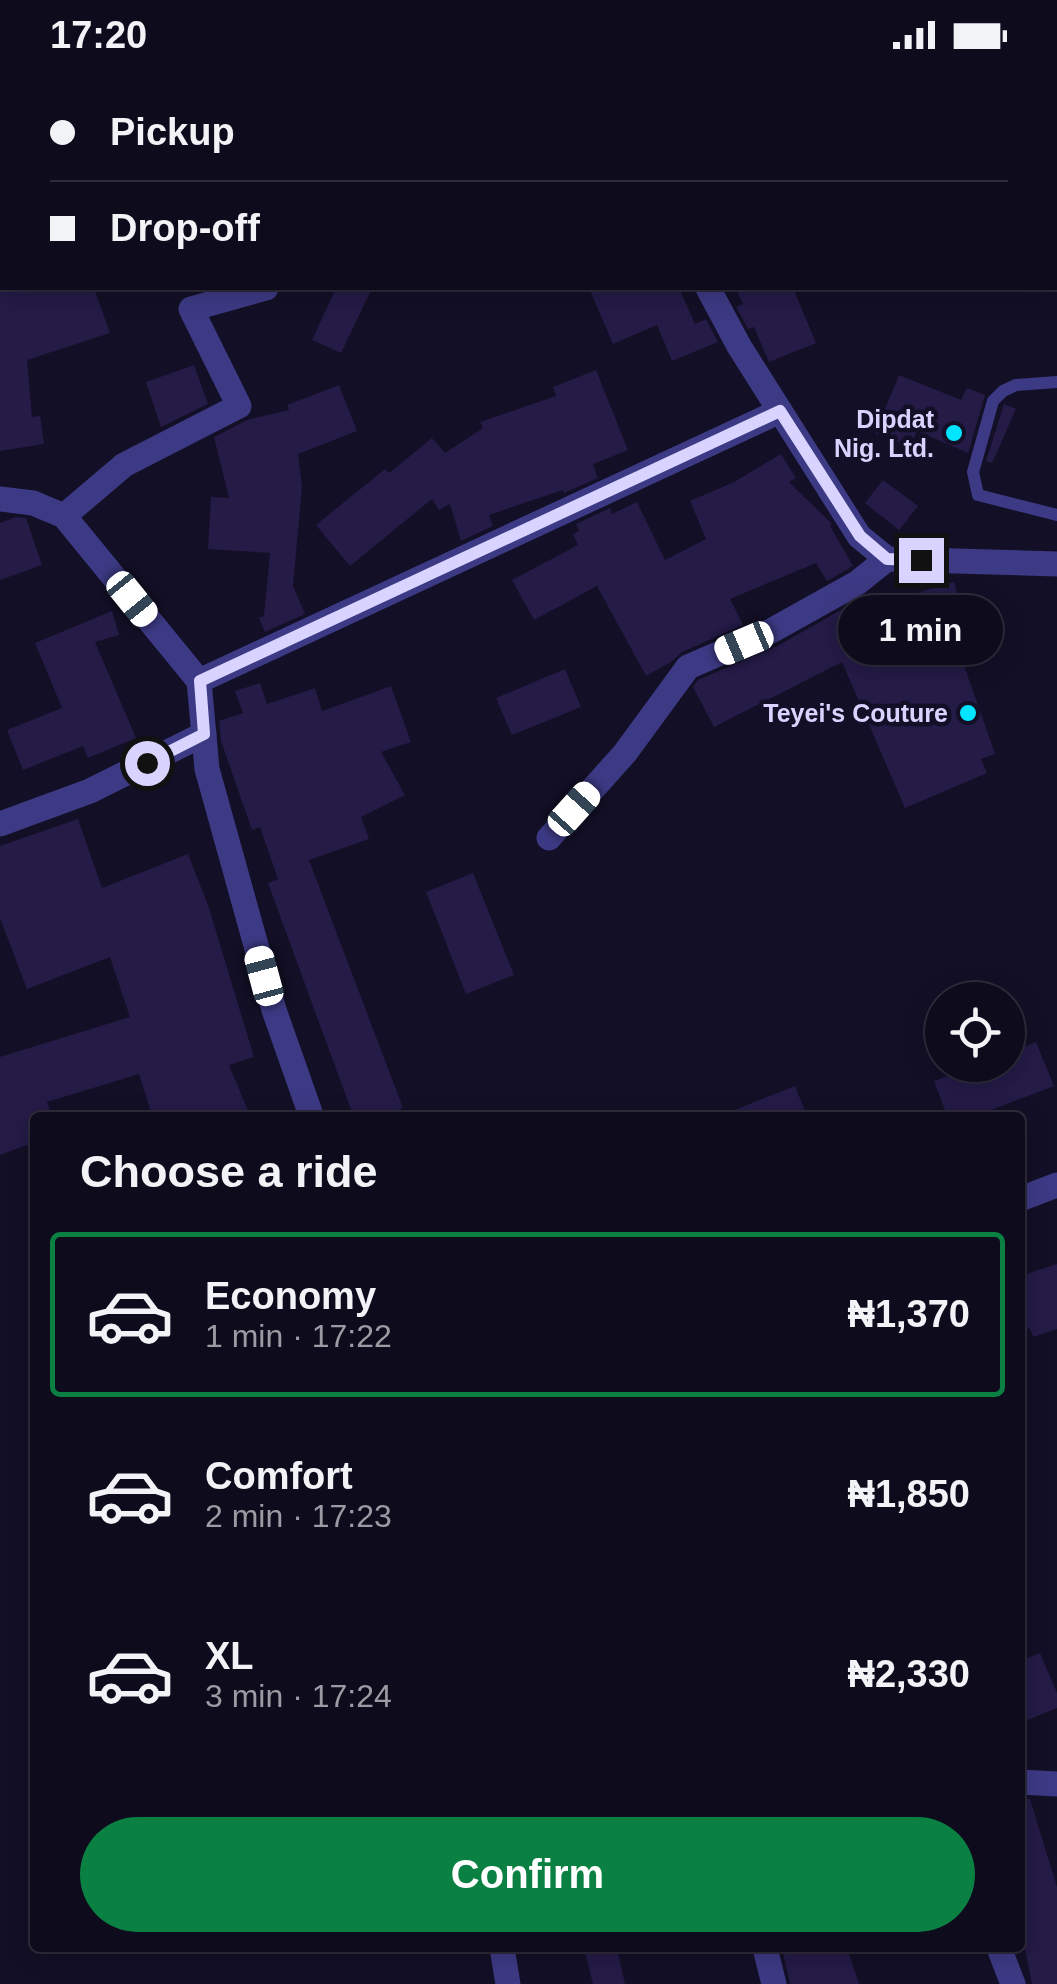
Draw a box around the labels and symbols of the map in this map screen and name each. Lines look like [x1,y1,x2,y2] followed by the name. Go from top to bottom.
[834,405,935,462] place label: Dipdat Nig. Ltd.
[943,422,965,444] marker: Dipdat Nig. Ltd.
[899,538,944,583] route end
[101,566,163,632] car
[838,595,1004,665] callout: 1 min
[711,617,777,669] car
[763,699,948,727] place label: Teyei's Couture
[957,702,979,724] marker: Teyei's Couture
[125,741,170,786] route start
[543,777,605,841] car
[242,943,286,1009] car

